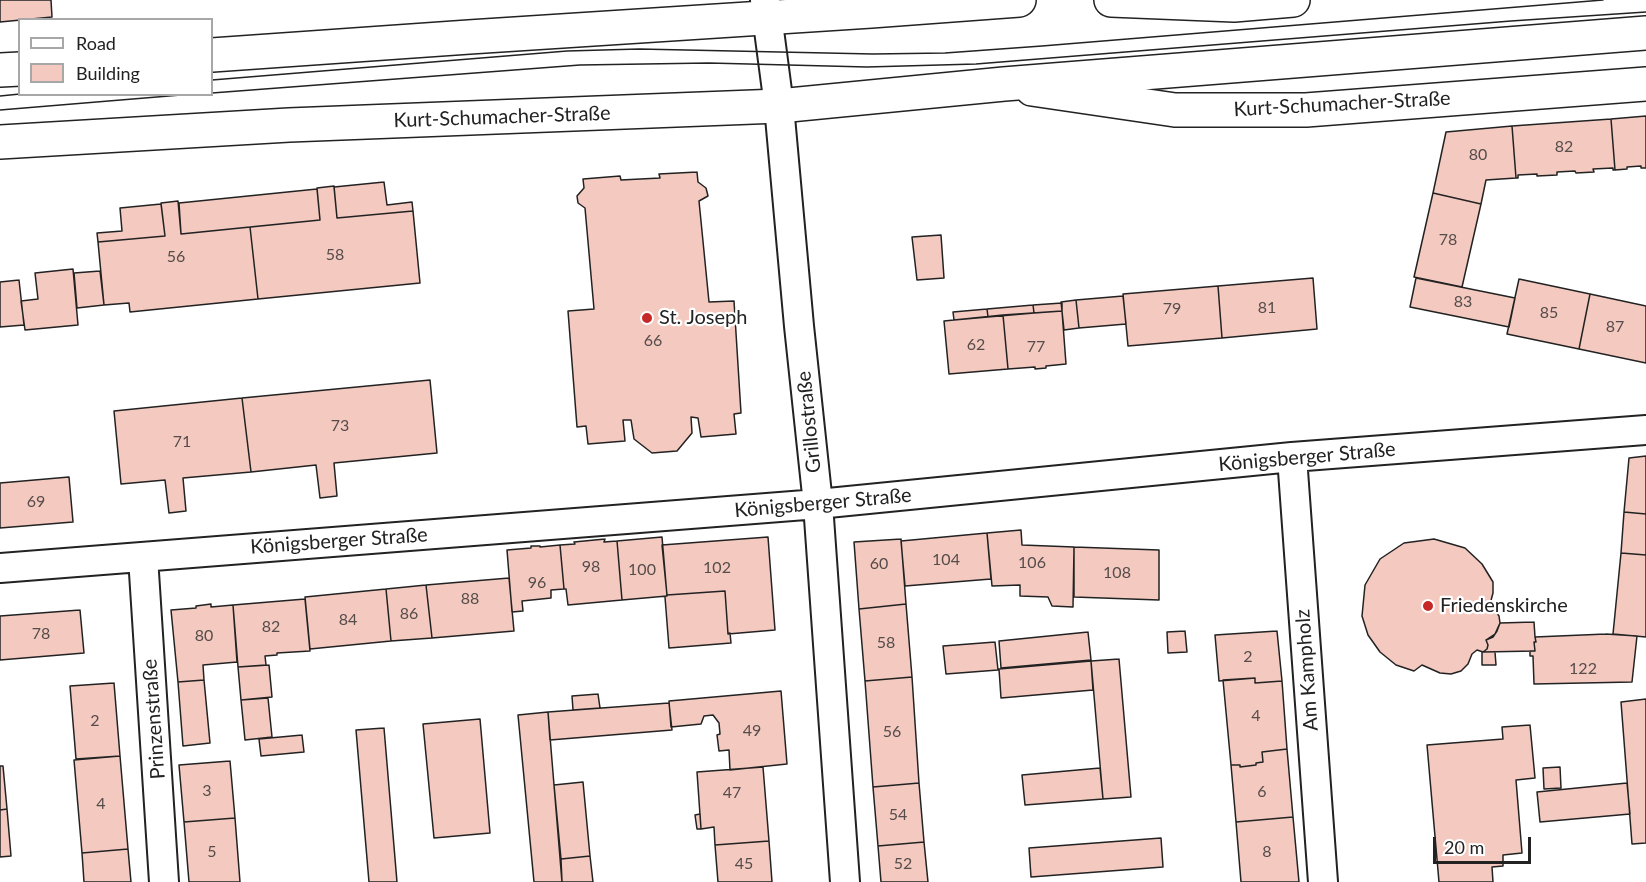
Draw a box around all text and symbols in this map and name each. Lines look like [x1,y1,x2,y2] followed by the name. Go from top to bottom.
[18,18,213,96] legend
[76,32,116,54] text: Road
[76,62,140,84] text: Building
[1233,86,1451,122] street label: Kurt-Schumacher-Straße
[393,101,611,133] street label: Kurt-Schumacher-Straße
[1555,137,1573,157] house number: 82
[1469,145,1487,165] house number: 80
[1439,230,1457,250] house number: 78
[326,245,344,265] house number: 58
[167,247,185,267] house number: 56
[1454,292,1472,312] house number: 83
[1258,298,1276,318] house number: 81
[1163,299,1181,319] house number: 79
[1540,303,1558,323] house number: 85
[659,306,747,330] place label: St. Joseph
[640,311,654,325] marker: St. Joseph
[1606,317,1624,337] house number: 87
[644,331,662,351] house number: 66
[967,335,985,355] house number: 62
[1027,337,1045,357] house number: 77
[792,370,826,474] street label: Grillostraße
[331,416,349,436] house number: 73
[173,432,191,452] house number: 71
[1217,437,1397,477] street label: Königsberger Straße
[733,483,913,523] street label: Königsberger Straße
[27,492,45,512] house number: 69
[250,523,428,559] street label: Königsberger Straße
[932,550,960,570] house number: 104
[1018,553,1046,573] house number: 106
[870,554,888,574] house number: 60
[582,557,600,577] house number: 98
[703,558,731,578] house number: 102
[628,560,656,580] house number: 100
[1103,563,1131,583] house number: 108
[528,573,546,593] house number: 96
[461,589,479,609] house number: 88
[1440,594,1568,618] place label: Friedenskirche
[1421,599,1435,613] marker: Friedenskirche
[400,604,418,624] house number: 86
[1291,608,1323,732] street label: Am Kampholz
[339,610,357,630] house number: 84
[262,617,280,637] house number: 82
[32,624,50,644] house number: 78
[195,626,213,646] house number: 80
[877,633,895,653] house number: 58
[1243,647,1253,667] house number: 2
[138,658,170,780] street label: Prinzenstraße
[1569,659,1597,679] house number: 122
[1251,706,1261,726] house number: 4
[90,711,100,731] house number: 2
[743,721,761,741] house number: 49
[883,722,901,742] house number: 56
[202,781,212,801] house number: 3
[1257,782,1267,802] house number: 6
[723,783,741,803] house number: 47
[96,794,106,814] house number: 4
[889,805,907,825] house number: 54
[1436,825,1534,863] scale bar
[1444,836,1484,858] text: 20 m
[207,842,217,862] house number: 5
[1262,842,1272,862] house number: 8
[735,854,753,874] house number: 45
[894,854,912,874] house number: 52

